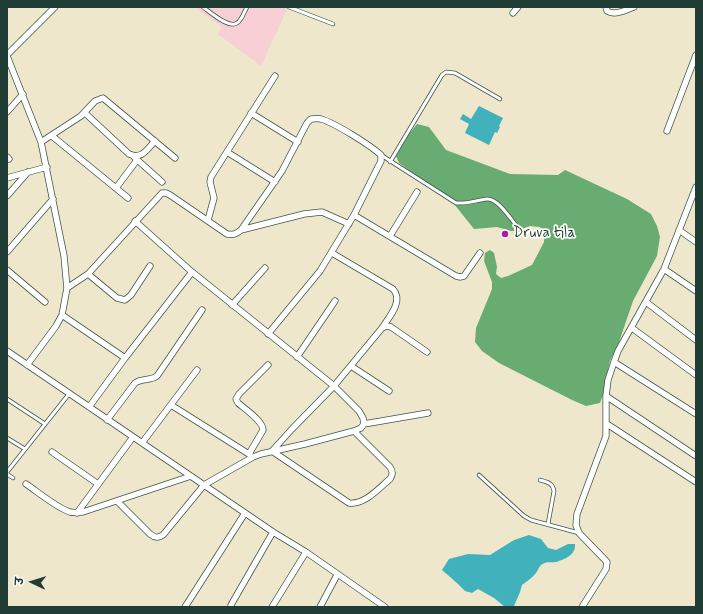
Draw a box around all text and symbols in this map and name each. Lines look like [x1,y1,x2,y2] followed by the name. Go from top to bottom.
[513,225,575,243] place label: Druva tila
[500,229,510,239] marker: Druva tila
[12,562,52,602] north arrow
[13,577,27,585] text: उ

